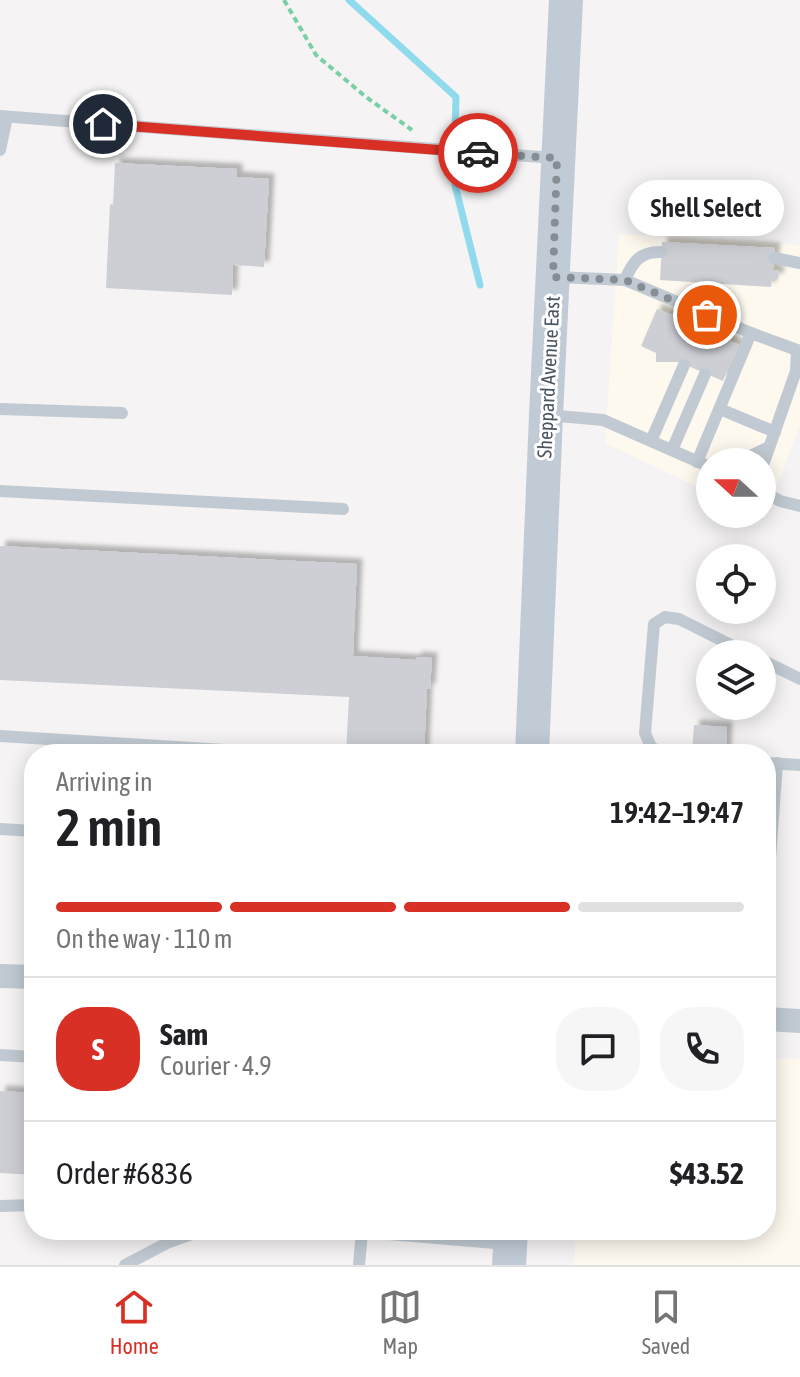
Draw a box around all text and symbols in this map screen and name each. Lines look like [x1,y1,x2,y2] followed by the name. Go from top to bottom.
[69,90,137,158] pin
[81,102,125,146] icon: home
[438,113,518,193] courier
[456,131,500,175] icon: car
[629,179,785,235] callout: Shell Select
[651,193,761,223] text: Shell Select
[673,281,741,349] pin
[685,293,729,337] icon: bag
[532,295,564,459] street label: Sheppard Avenue East
[696,448,776,528] north arrow
[696,448,776,720] map controls
[696,544,776,624] button: locate
[696,640,776,720] button: layers
[56,767,153,797] text: Arriving in
[610,795,744,829] text: 19:42–19:47
[56,797,162,857] text: 2 min
[56,924,233,954] text: On the way · 110 m
[556,1007,640,1091] button: chat
[660,1007,744,1091] button: phone
[160,1017,208,1051] text: Sam
[92,1032,104,1066] text: S
[160,1051,271,1081] text: Courier · 4.9
[56,1156,193,1190] text: Order #6836
[670,1156,744,1190] text: $43.52
[110,1285,159,1359] tab: Home
[378,1285,422,1359] tab: Map
[642,1285,690,1359] tab: Saved

